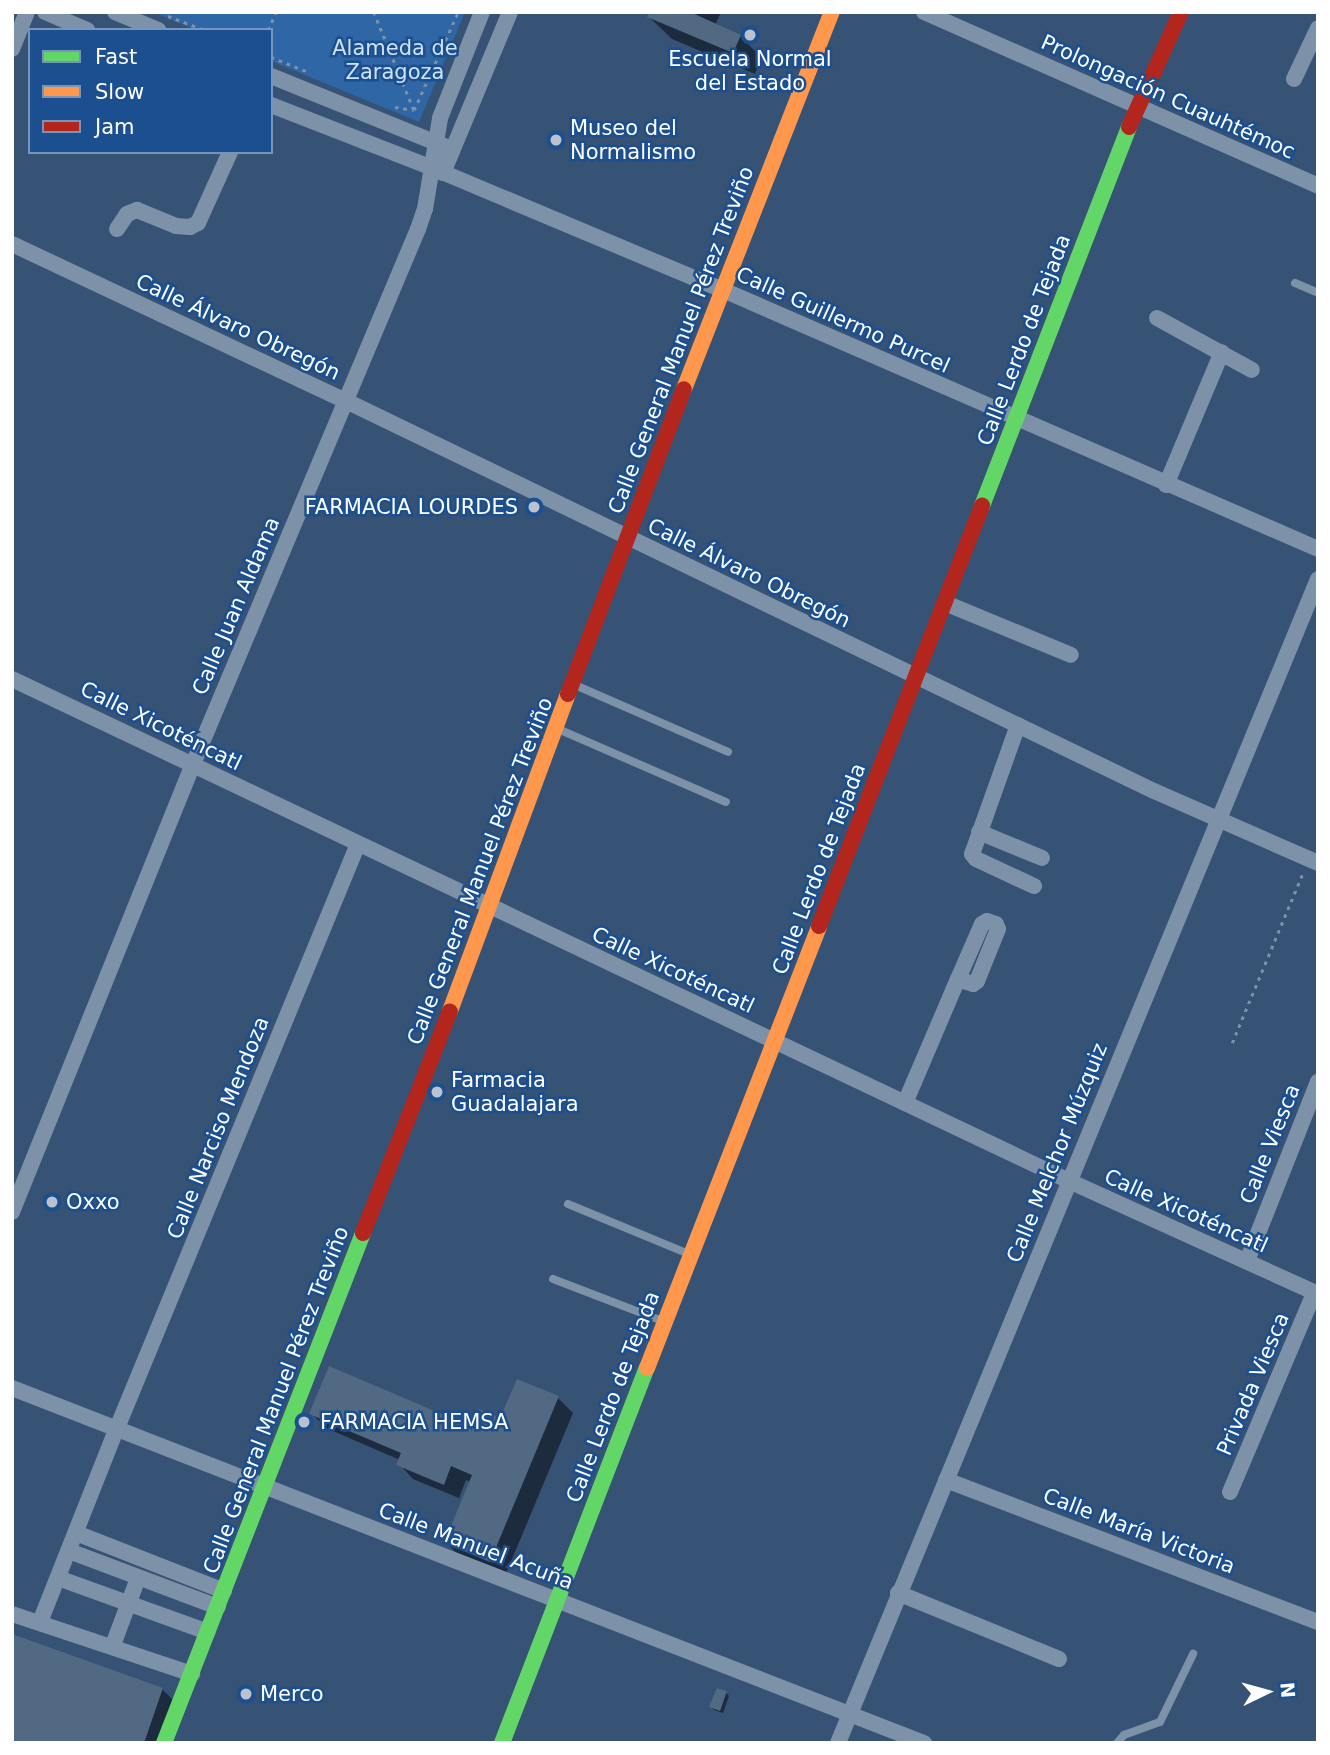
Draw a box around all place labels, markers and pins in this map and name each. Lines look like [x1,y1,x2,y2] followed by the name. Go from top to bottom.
[742,27,758,43] marker: Escuela Normal del Estado
[668,46,832,96] place label: Escuela Normal del Estado
[570,115,696,165] place label: Museo del Normalismo
[548,132,564,148] marker: Museo del Normalismo
[305,494,518,520] place label: FARMACIA LOURDES
[524,497,544,517] marker: FARMACIA LOURDES
[451,1067,579,1117] place label: Farmacia Guadalajara
[429,1084,445,1100] marker: Farmacia Guadalajara
[66,1189,120,1215] place label: Oxxo
[44,1194,60,1210] marker: Oxxo
[320,1409,508,1435] place label: FARMACIA HEMSA
[294,1412,314,1432] marker: FARMACIA HEMSA
[260,1681,324,1707] place label: Merco
[238,1686,254,1702] marker: Merco

